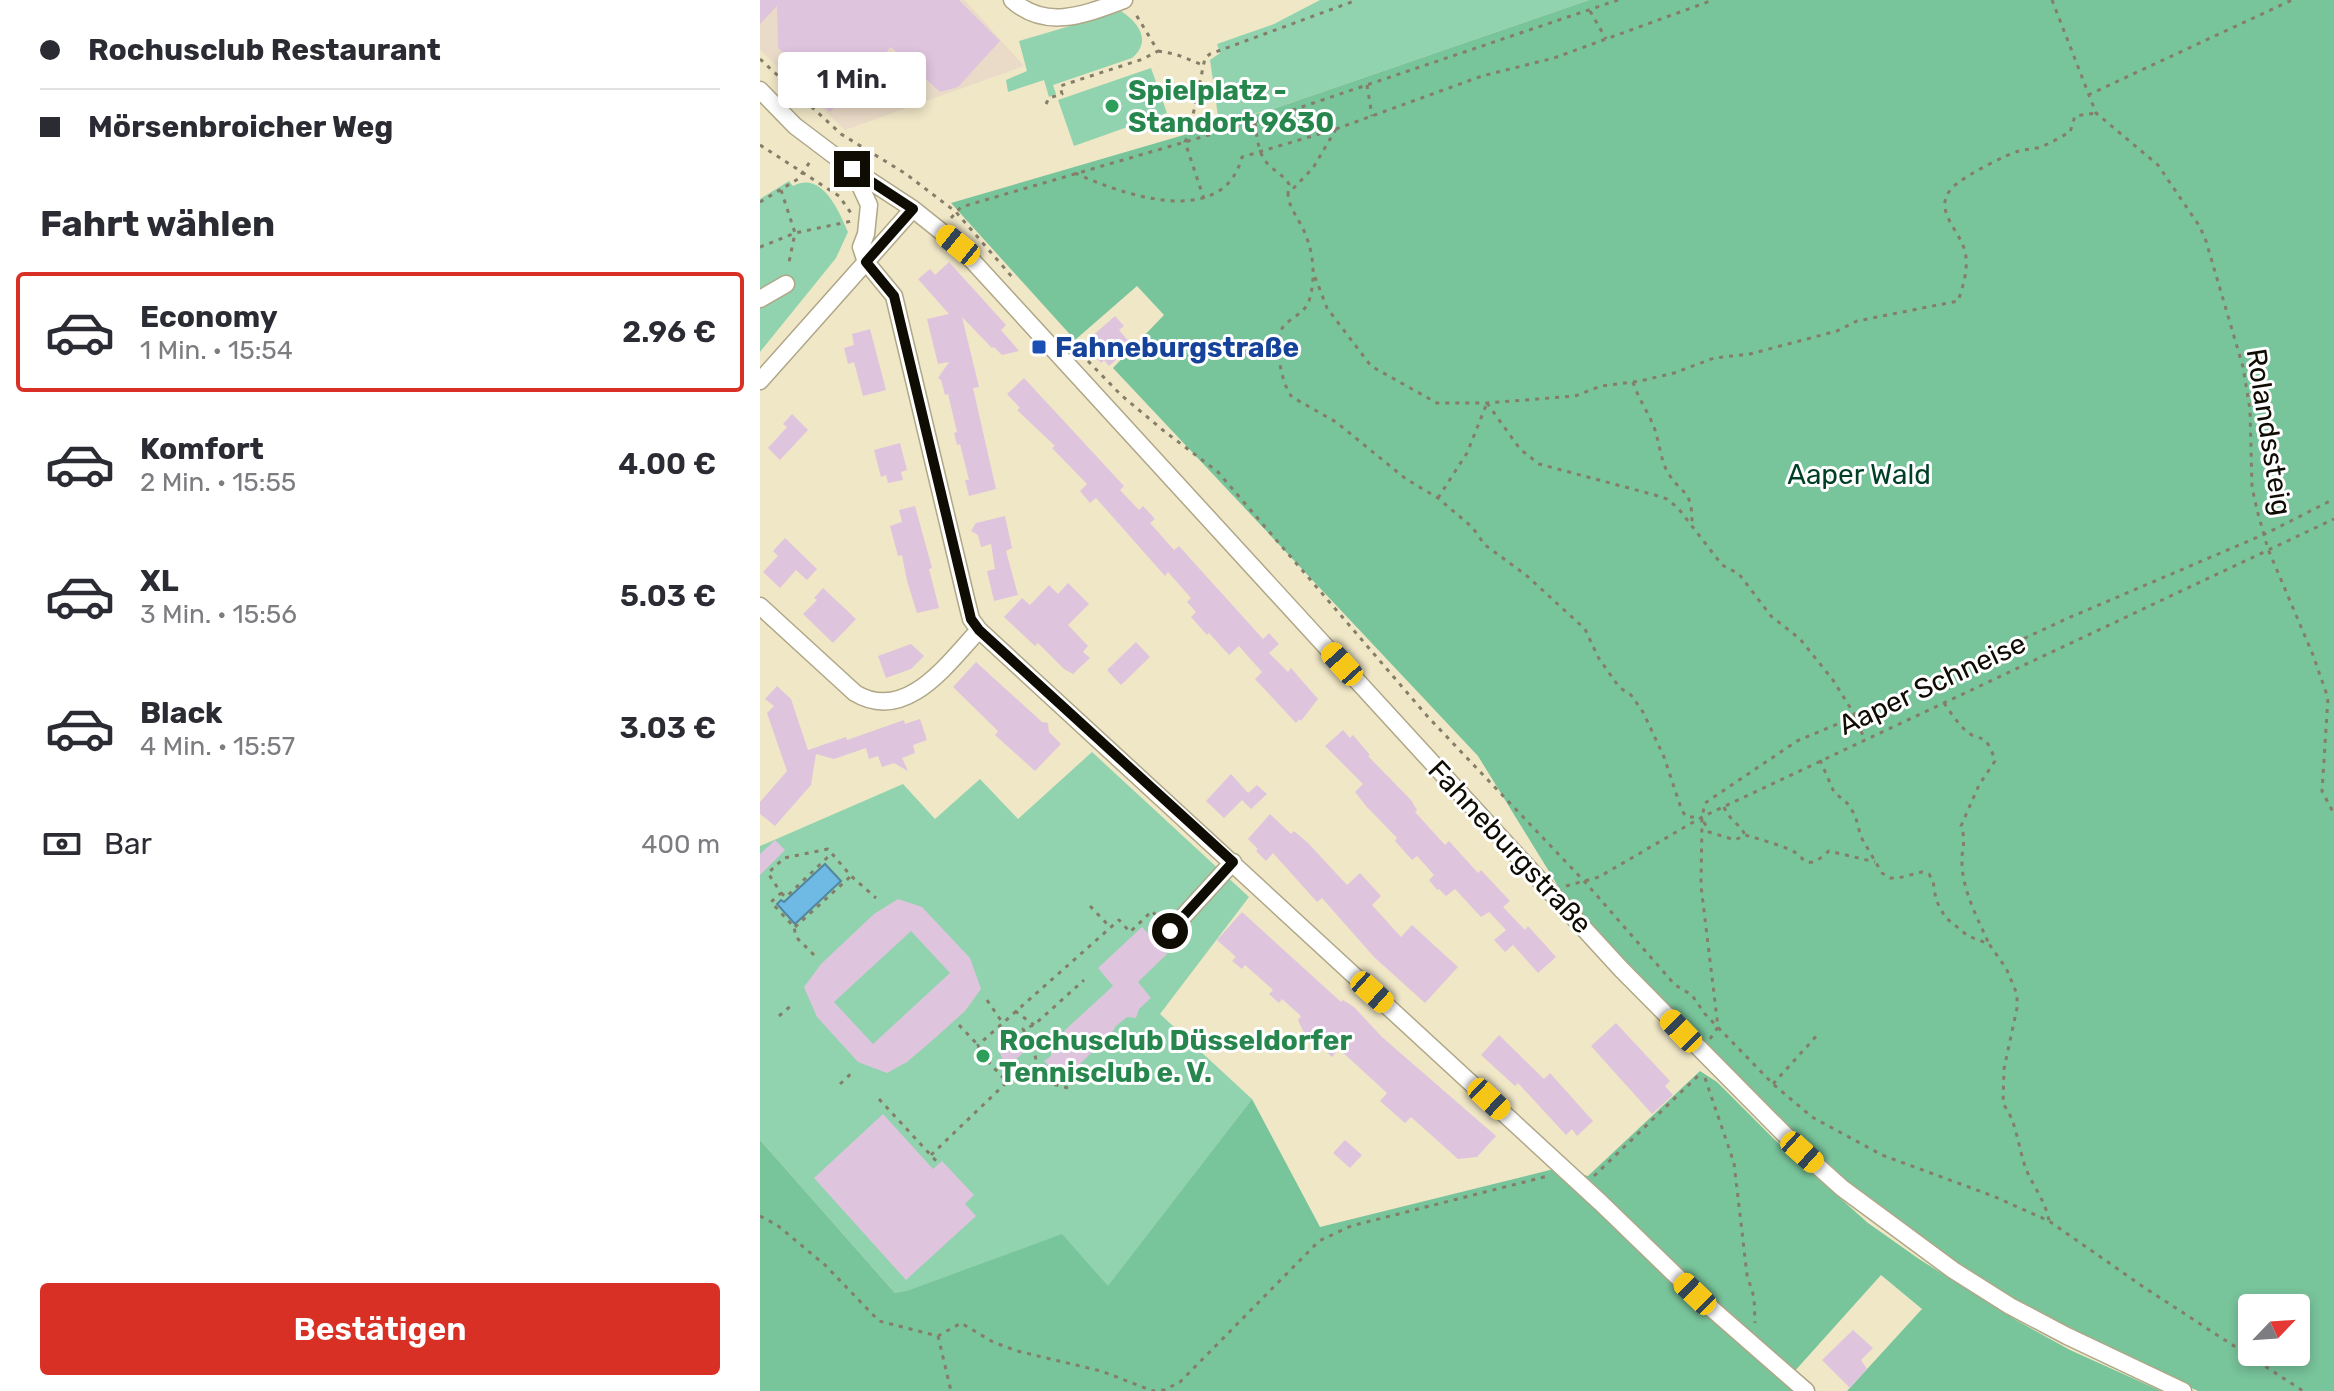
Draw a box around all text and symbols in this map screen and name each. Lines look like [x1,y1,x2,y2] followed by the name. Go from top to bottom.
[88,32,441,68] text: Rochusclub Restaurant
[778,53,926,109] callout: 1 Min.
[817,64,887,95] text: 1 Min.
[1128,74,1334,139] place label: Spielplatz - Standort 9630
[1103,97,1121,115] marker: Spielplatz - Standort 9630
[88,109,393,145] text: Mörsenbroicher Weg
[834,151,870,187] route end
[40,202,275,245] text: Fahrt wählen
[932,221,984,269] car
[44,296,116,368] icon: car
[140,299,278,335] text: Economy
[622,314,716,350] text: 2.96 €
[1055,331,1299,364] place label: Fahneburgstraße
[140,335,293,366] text: 1 Min. · 15:54
[1030,338,1048,356] marker: Fahneburgstraße
[2240,346,2298,518] street label: Rolandssteig
[44,428,116,500] icon: car
[140,431,264,467] text: Komfort
[618,446,716,482] text: 4.00 €
[1787,458,1931,491] park label: Aaper Wald
[140,467,296,498] text: 2 Min. · 15:55
[44,560,116,632] icon: car
[140,563,179,599] text: XL
[620,578,716,614] text: 5.03 €
[140,599,297,630] text: 3 Min. · 15:56
[1833,626,2031,742] street label: Aaper Schneise
[1317,638,1367,690] car
[44,692,116,764] icon: car
[140,695,223,731] text: Black
[619,710,716,746] text: 3.03 €
[140,731,295,762] text: 4 Min. · 15:57
[1421,754,1599,940] street label: Fahneburgstraße
[40,822,84,866] icon: cash
[104,826,152,862] text: Bar
[641,829,720,860] text: 400 m
[1152,913,1188,949] route start
[1346,967,1398,1017] car
[1656,1005,1706,1057] car
[999,1024,1352,1089] place label: Rochusclub Düsseldorfer Tennisclub e. V.
[974,1047,992,1065] marker: Rochusclub Düsseldorfer Tennisclub e. V.
[1463,1074,1515,1124] car
[1776,1127,1828,1177] car
[1669,1269,1721,1319] car
[40,1283,720,1375] button: Bestätigen
[2238,1294,2310,1366] north arrow
[2238,1294,2310,1366] map controls

